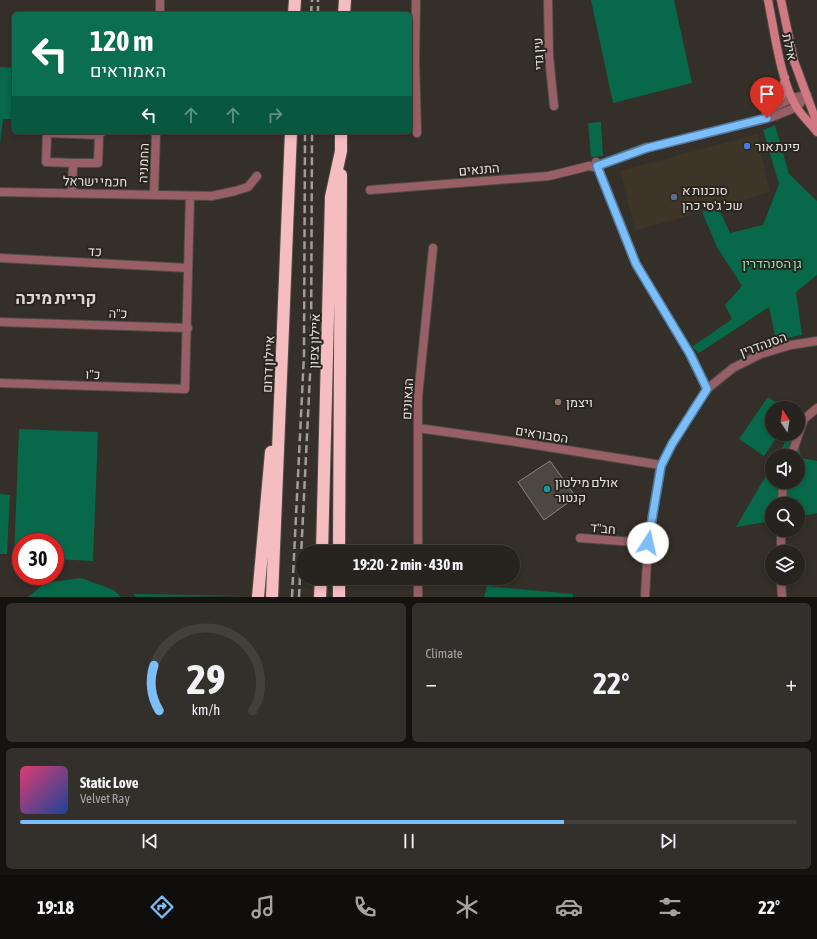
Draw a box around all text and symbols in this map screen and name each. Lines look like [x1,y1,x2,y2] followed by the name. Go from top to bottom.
[90,25,153,57] text: 120 m
[24,28,76,80] icon: left
[779,32,800,62] street label: אילת
[530,37,547,71] street label: עין גדי
[90,60,166,81] text: האמוראים
[750,77,784,118] pin
[756,83,778,105] icon: arrive
[138,104,160,126] icon: left
[180,104,202,126] icon: ahead
[222,104,244,126] icon: ahead
[264,104,286,126] icon: right
[755,139,800,154] place label: פינת אור
[742,141,752,151] marker: פינת אור
[135,143,152,183] street label: החמניה
[458,160,500,179] street label: התנאים
[63,173,127,190] street label: חכמי ישראל
[682,183,743,213] place label: סוכנות א שכ' ג'סי כהן
[669,192,679,202] marker: סוכנות א שכ' ג'סי כהן
[88,244,102,259] street label: כד
[742,256,802,271] park label: גן הסנהדרין
[15,288,97,308] district label: קריית מיכה
[108,306,128,321] street label: כ"ה
[306,313,323,369] street label: איילון צפון
[738,329,789,360] street label: הסנהדרין
[260,335,277,393] street label: איילון דרום
[85,367,101,382] street label: כ"ו
[399,378,416,420] street label: הגאונים
[566,395,593,410] place label: ויצמן
[553,397,563,407] marker: ויצמן
[765,401,805,441] north arrow
[765,401,805,585] map controls
[514,423,570,446] street label: הסבוראים
[765,449,805,489] button: sound
[555,475,618,505] place label: אולם מילטון קנטור
[542,484,552,494] marker: אולם מילטון קנטור
[765,497,805,537] button: search
[589,520,616,537] street label: חב"ד
[627,522,669,564] position arrow
[12,533,64,585] speed limit sign: 30
[765,545,805,585] button: layers
[353,556,463,573] text: 19:20 · 2 min · 430 m
[426,646,463,661] text: Climate
[186,654,225,702] text: 29
[593,666,629,700] text: 22°
[426,670,437,696] text: −
[786,670,797,696] text: +
[192,701,220,717] text: km/h
[80,774,139,791] text: Static Love
[80,791,130,806] text: Velvet Ray
[139,830,161,852] icon: previous
[398,830,420,852] icon: pause
[657,830,679,852] icon: next
[148,893,176,921] icon: directions
[249,893,277,921] icon: music
[351,893,379,921] icon: phone
[453,893,481,921] icon: climate
[555,893,583,921] icon: car
[656,893,684,921] icon: filters
[37,897,74,918] text: 19:18
[758,897,780,918] text: 22°

